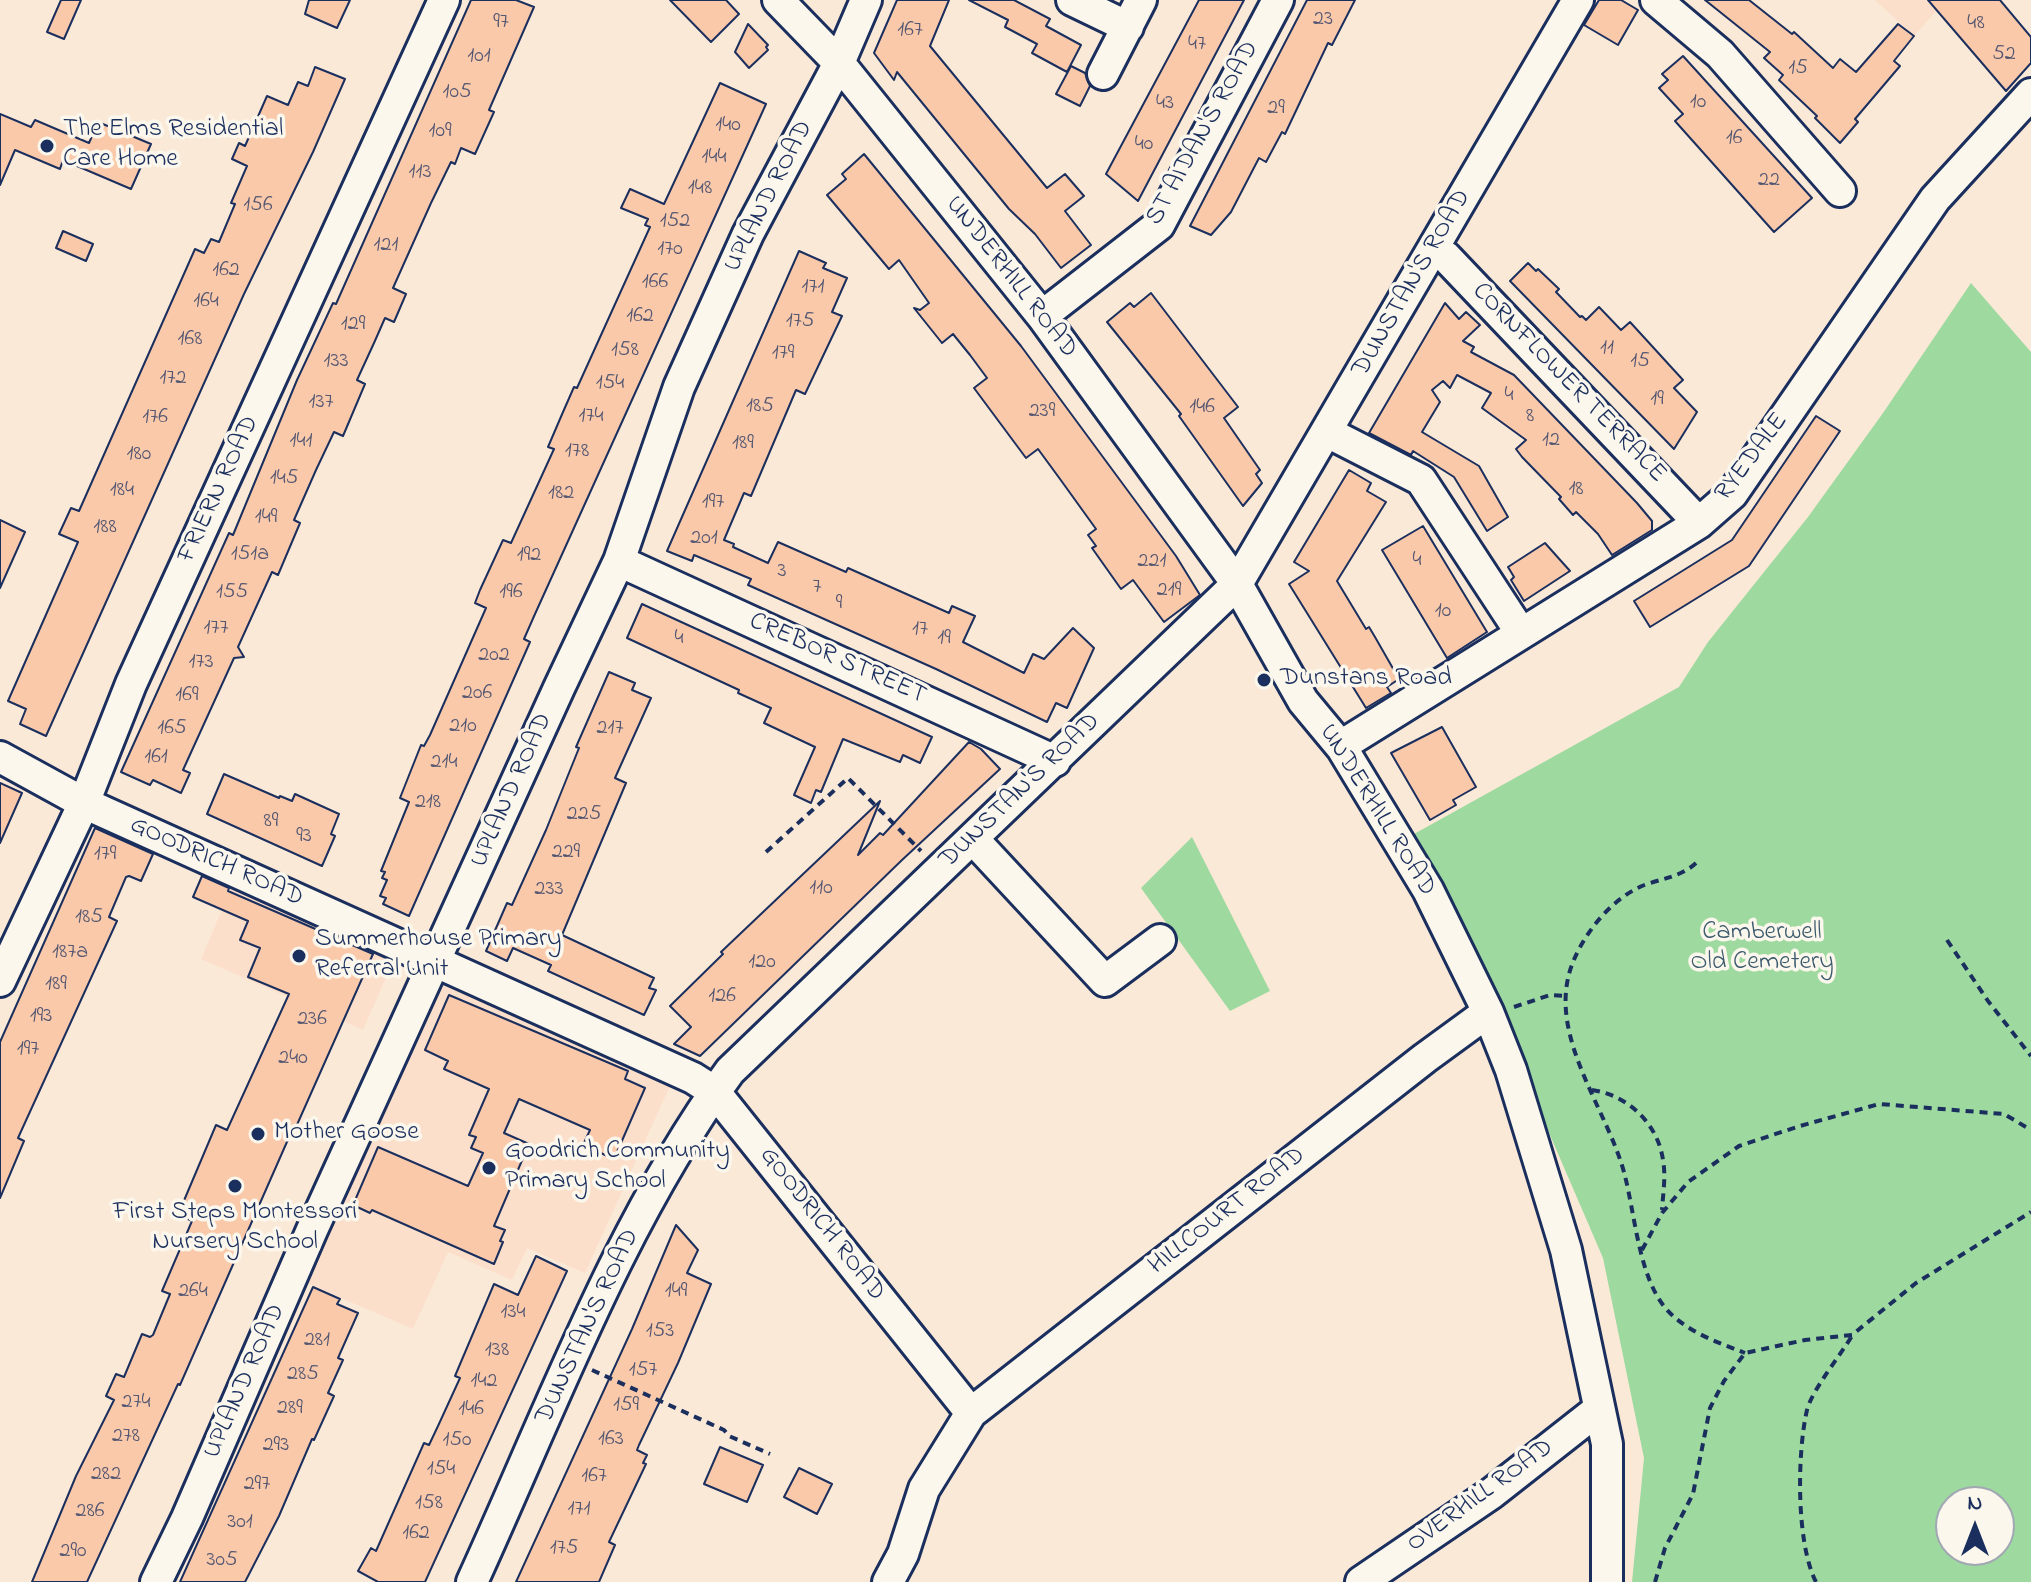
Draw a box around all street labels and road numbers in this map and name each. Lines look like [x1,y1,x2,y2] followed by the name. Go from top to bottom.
[1141,37,1267,231] street label: ST AIDAN'S ROAD
[719,116,821,278] street label: UPLAND ROAD
[1347,185,1479,383] street label: DUNSTAN'S ROAD
[937,191,1083,365] street label: UNDERHILL ROAD
[1464,277,1672,491] street label: CORNFLOWER TERRACE
[1710,408,1796,508] street label: RYEDALE
[172,412,268,568] street label: FRIERN ROAD
[744,607,930,713] street label: CREBOR STREET
[934,708,1108,876] street label: DUNSTAN'S ROAD
[465,709,561,873] street label: UPLAND ROAD
[1311,719,1441,903] street label: UNDERHILL ROAD
[124,811,308,915] street label: GOODRICH ROAD
[1144,1141,1312,1283] street label: HILLCOURT ROAD
[751,1142,891,1308] street label: GOODRICH ROAD
[530,1225,648,1429] street label: DUNSTAN'S ROAD
[198,1300,294,1464] street label: UPLAND ROAD
[1402,1433,1560,1561] street label: OVERHILL ROAD

